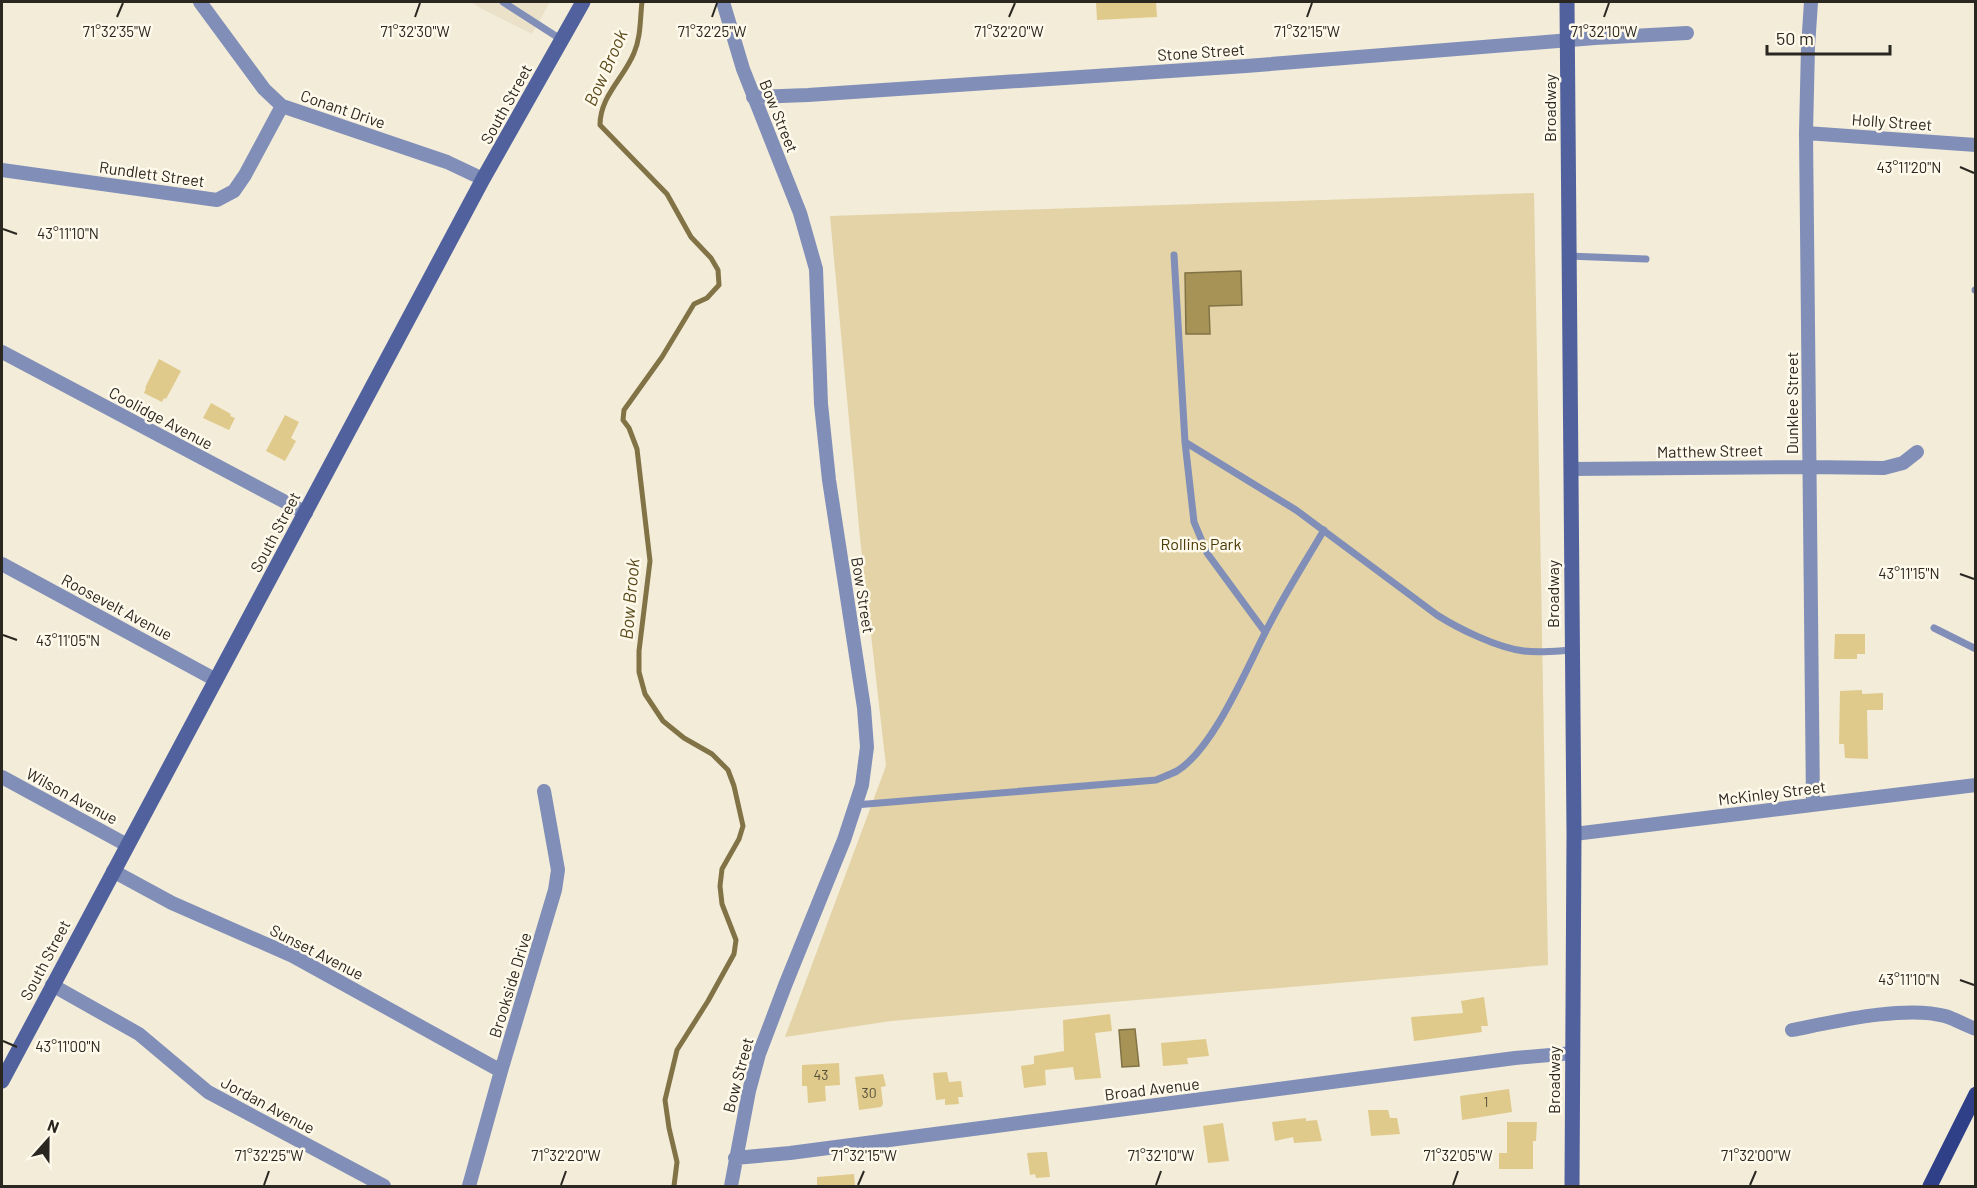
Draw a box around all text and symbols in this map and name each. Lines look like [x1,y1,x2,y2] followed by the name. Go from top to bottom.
[1767,18,1890,56] scale bar
[83,22,151,40] text: 71°32'35"W
[380,22,450,40] text: 71°32'30"W
[678,22,746,40] text: 71°32'25"W
[974,22,1044,40] text: 71°32'20"W
[1274,22,1340,40] text: 71°32'15"W
[1571,22,1637,40] text: 71°32'10"W
[579,26,632,109] water label: Bow Brook
[1776,27,1814,49] text: 50 m
[1157,39,1245,64] street label: Stone Street
[476,61,535,147] street label: South Street
[1540,73,1559,142] street label: Broadway
[756,77,803,155] street label: Bow Street
[298,85,388,132] street label: Conant Drive
[1851,109,1933,134] street label: Holly Street
[98,157,206,190] street label: Rundlett Street
[1877,158,1941,176] text: 43°11'20"N
[37,224,99,242] text: 43°11'10"N
[1782,352,1801,454] street label: Dunklee Street
[106,382,216,453] street label: Coolidge Avenue
[1657,440,1763,461] street label: Matthew Street
[246,488,304,575] street label: South Street
[1161,534,1241,553] park label: Rollins Park
[848,555,879,634] street label: Bow Street
[615,557,644,640] water label: Bow Brook
[1543,559,1562,628] street label: Broadway
[1878,564,1940,582] text: 43°11'15"N
[59,569,176,644] street label: Roosevelt Avenue
[36,631,100,649] text: 43°11'05"N
[23,763,121,828] street label: Wilson Avenue
[1717,776,1827,809] street label: McKinley Street
[16,916,74,1003] street label: South Street
[267,920,367,983] street label: Sunset Avenue
[484,930,535,1040] street label: Brookside Drive
[1878,970,1940,988] text: 43°11'10"N
[718,1035,757,1114] street label: Bow Street
[35,1037,101,1055] text: 43°11'00"N
[1544,1045,1563,1114] street label: Broadway
[814,1066,828,1083] house number: 43
[218,1072,318,1137] street label: Jordan Avenue
[1103,1073,1200,1104] street label: Broad Avenue
[861,1084,877,1101] house number: 30
[1484,1093,1488,1110] house number: 1
[18,1110,78,1170] north arrow
[45,1115,62,1136] text: N
[235,1146,303,1164] text: 71°32'25"W
[531,1146,601,1164] text: 71°32'20"W
[831,1146,897,1164] text: 71°32'15"W
[1128,1146,1194,1164] text: 71°32'10"W
[1423,1146,1493,1164] text: 71°32'05"W
[1721,1146,1791,1164] text: 71°32'00"W

